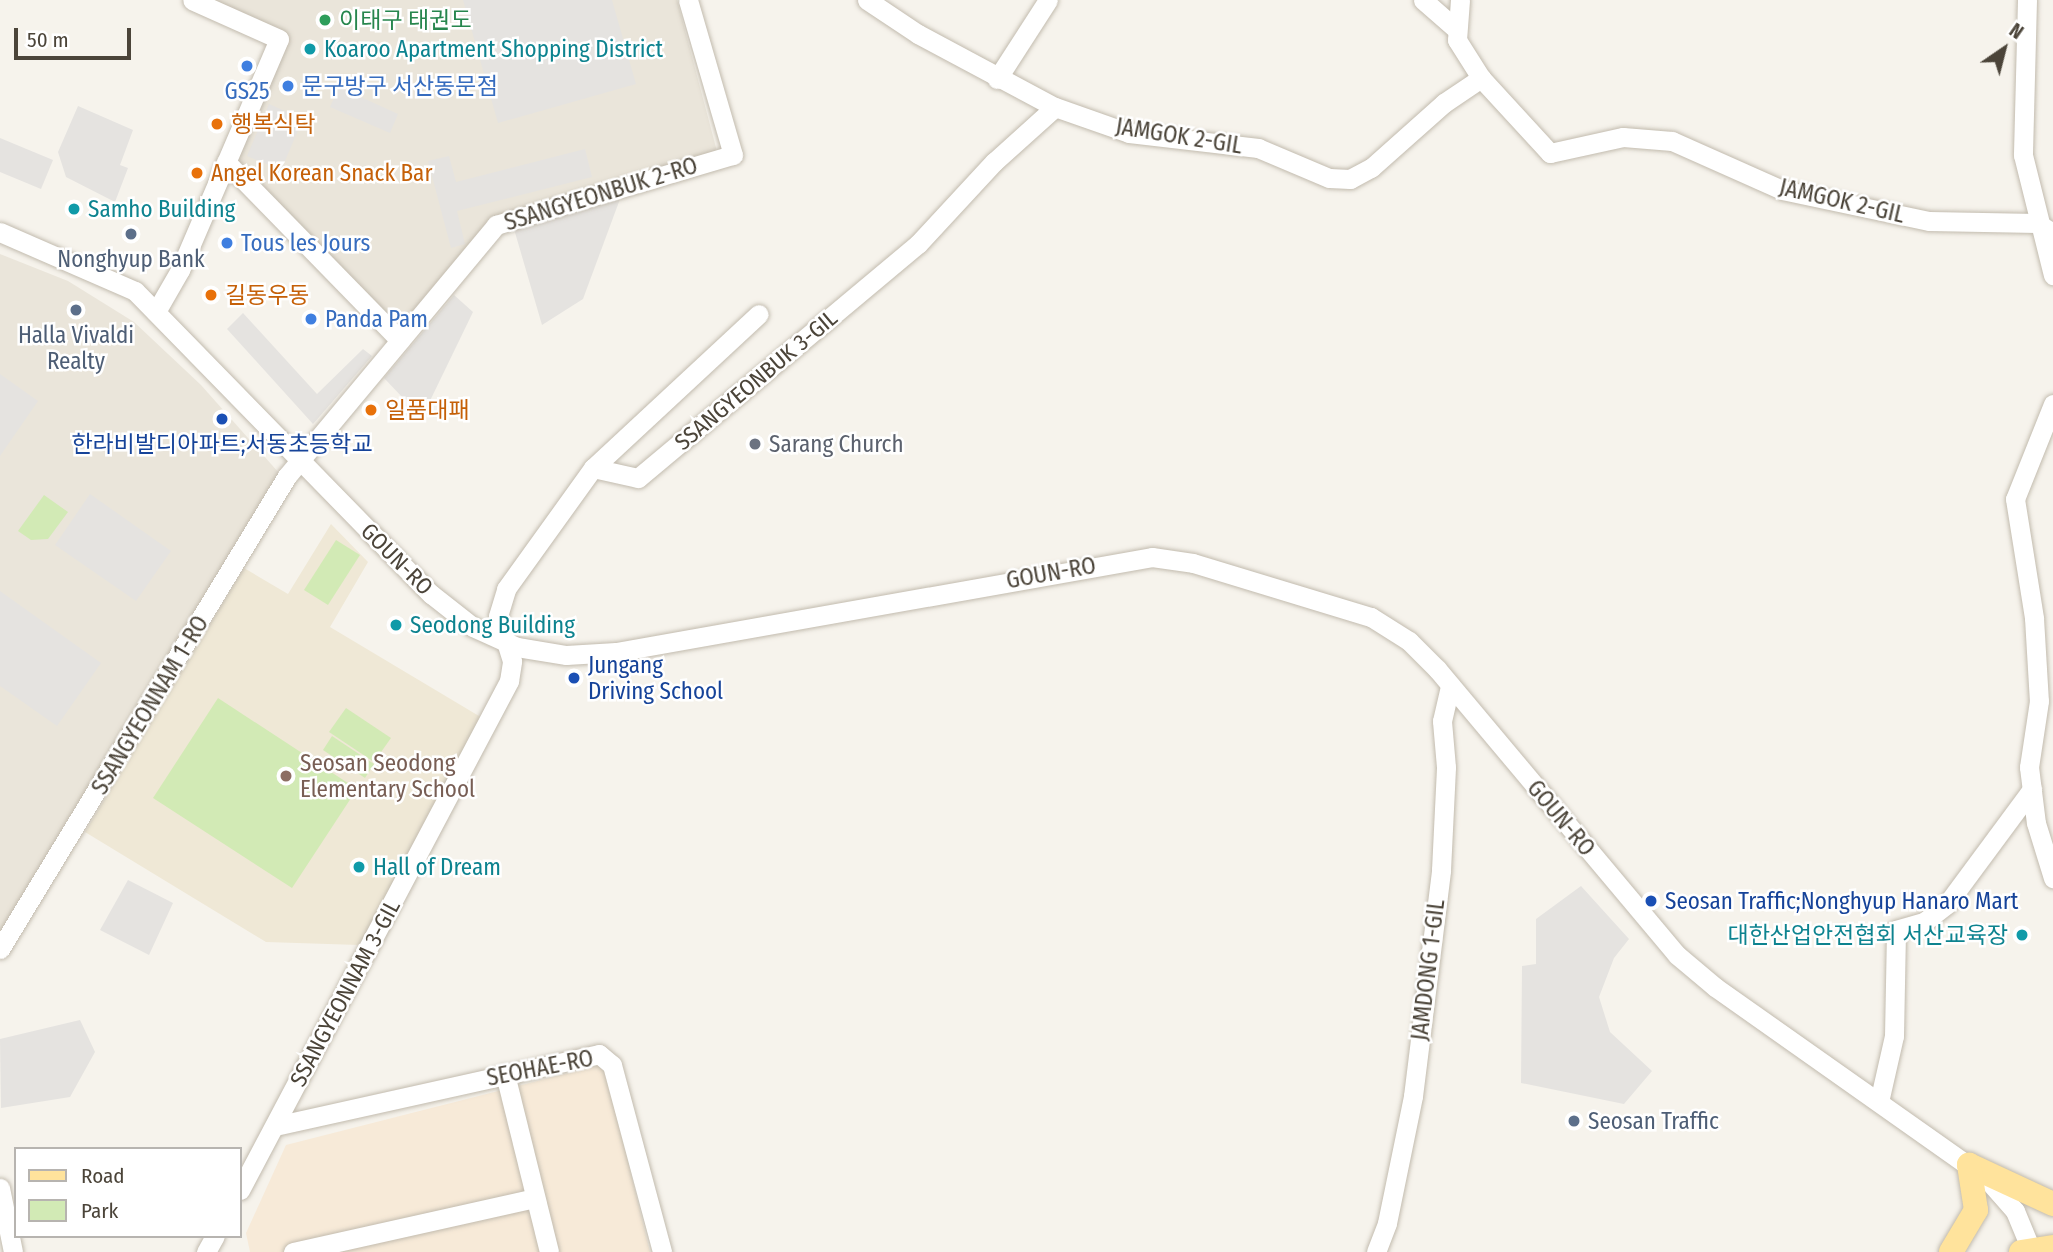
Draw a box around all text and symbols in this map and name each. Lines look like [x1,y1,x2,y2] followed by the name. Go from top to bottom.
[339,6,471,34] place label: 이태구 태권도
[317,12,333,28] marker: 이태구 태권도
[18,14,135,58] scale bar
[1969,14,2039,84] north arrow
[2005,19,2028,44] text: N
[27,27,69,53] text: 50 m
[324,35,663,63] place label: Koaroo Apartment Shopping District
[302,41,318,57] marker: Koaroo Apartment Shopping District
[239,58,255,74] marker: GS25
[302,72,498,100] place label: 문구방구 서산동문점
[224,77,270,105] place label: GS25
[280,78,296,94] marker: 문구방구 서산동문점
[231,110,316,138] place label: 행복식탁
[1114,112,1244,160] street label: JAMGOK 2-GIL
[209,116,225,132] marker: 행복식탁
[501,151,701,237] street label: SSANGYEONBUK 2-RO
[211,159,432,187] place label: Angel Korean Snack Bar
[189,165,205,181] marker: Angel Korean Snack Bar
[1777,173,1907,229] street label: JAMGOK 2-GIL
[88,195,235,223] place label: Samho Building
[66,201,82,217] marker: Samho Building
[123,226,139,242] marker: Nonghyup Bank
[241,229,370,257] place label: Tous les Jours
[219,235,235,251] marker: Tous les Jours
[57,245,205,273] place label: Nonghyup Bank
[225,281,310,309] place label: 길동우동
[203,287,219,303] marker: 길동우동
[68,302,84,318] marker: Halla Vivaldi Realty
[669,304,843,456] street label: SSANGYEONBUK 3-GIL
[325,305,428,333] place label: Panda Pam
[303,311,319,327] marker: Panda Pam
[18,321,134,375] place label: Halla Vivaldi Realty
[385,396,470,424] place label: 일품대패
[363,402,379,418] marker: 일품대패
[214,411,230,427] marker: 한라비발디아파트;서동초등학교
[71,430,373,458] place label: 한라비발디아파트;서동초등학교
[769,430,904,458] place label: Sarang Church
[747,436,763,452] marker: Sarang Church
[355,517,439,601] street label: GOUN-RO
[1004,552,1098,594] street label: GOUN-RO
[86,611,214,799] street label: SSANGYEONNAM 1-RO
[410,611,575,639] place label: Seodong Building
[388,617,404,633] marker: Seodong Building
[588,651,723,705] place label: Jungang Driving School
[566,670,582,686] marker: Jungang Driving School
[300,749,475,803] place label: Seosan Seodong Elementary School
[278,768,294,784] marker: Seosan Seodong Elementary School
[1521,775,1601,861] street label: GOUN-RO
[373,853,501,881] place label: Hall of Dream
[351,859,367,875] marker: Hall of Dream
[1665,887,2018,915] place label: Seosan Traffic;Nonghyup Hanaro Mart
[1643,893,1659,909] marker: Seosan Traffic;Nonghyup Hanaro Mart
[284,895,406,1091] street label: SSANGYEONNAM 3-GIL
[1406,898,1450,1042] street label: JAMDONG 1-GIL
[1728,921,2008,949] place label: 대한산업안전협회 서산교육장
[2014,927,2030,943] marker: 대한산업안전협회 서산교육장
[484,1044,596,1092] street label: SEOHAE-RO
[1588,1107,1719,1135] place label: Seosan Traffic
[1566,1113,1582,1129] marker: Seosan Traffic
[14,1147,242,1238] legend
[81,1163,125,1189] text: Road
[81,1198,118,1224] text: Park

